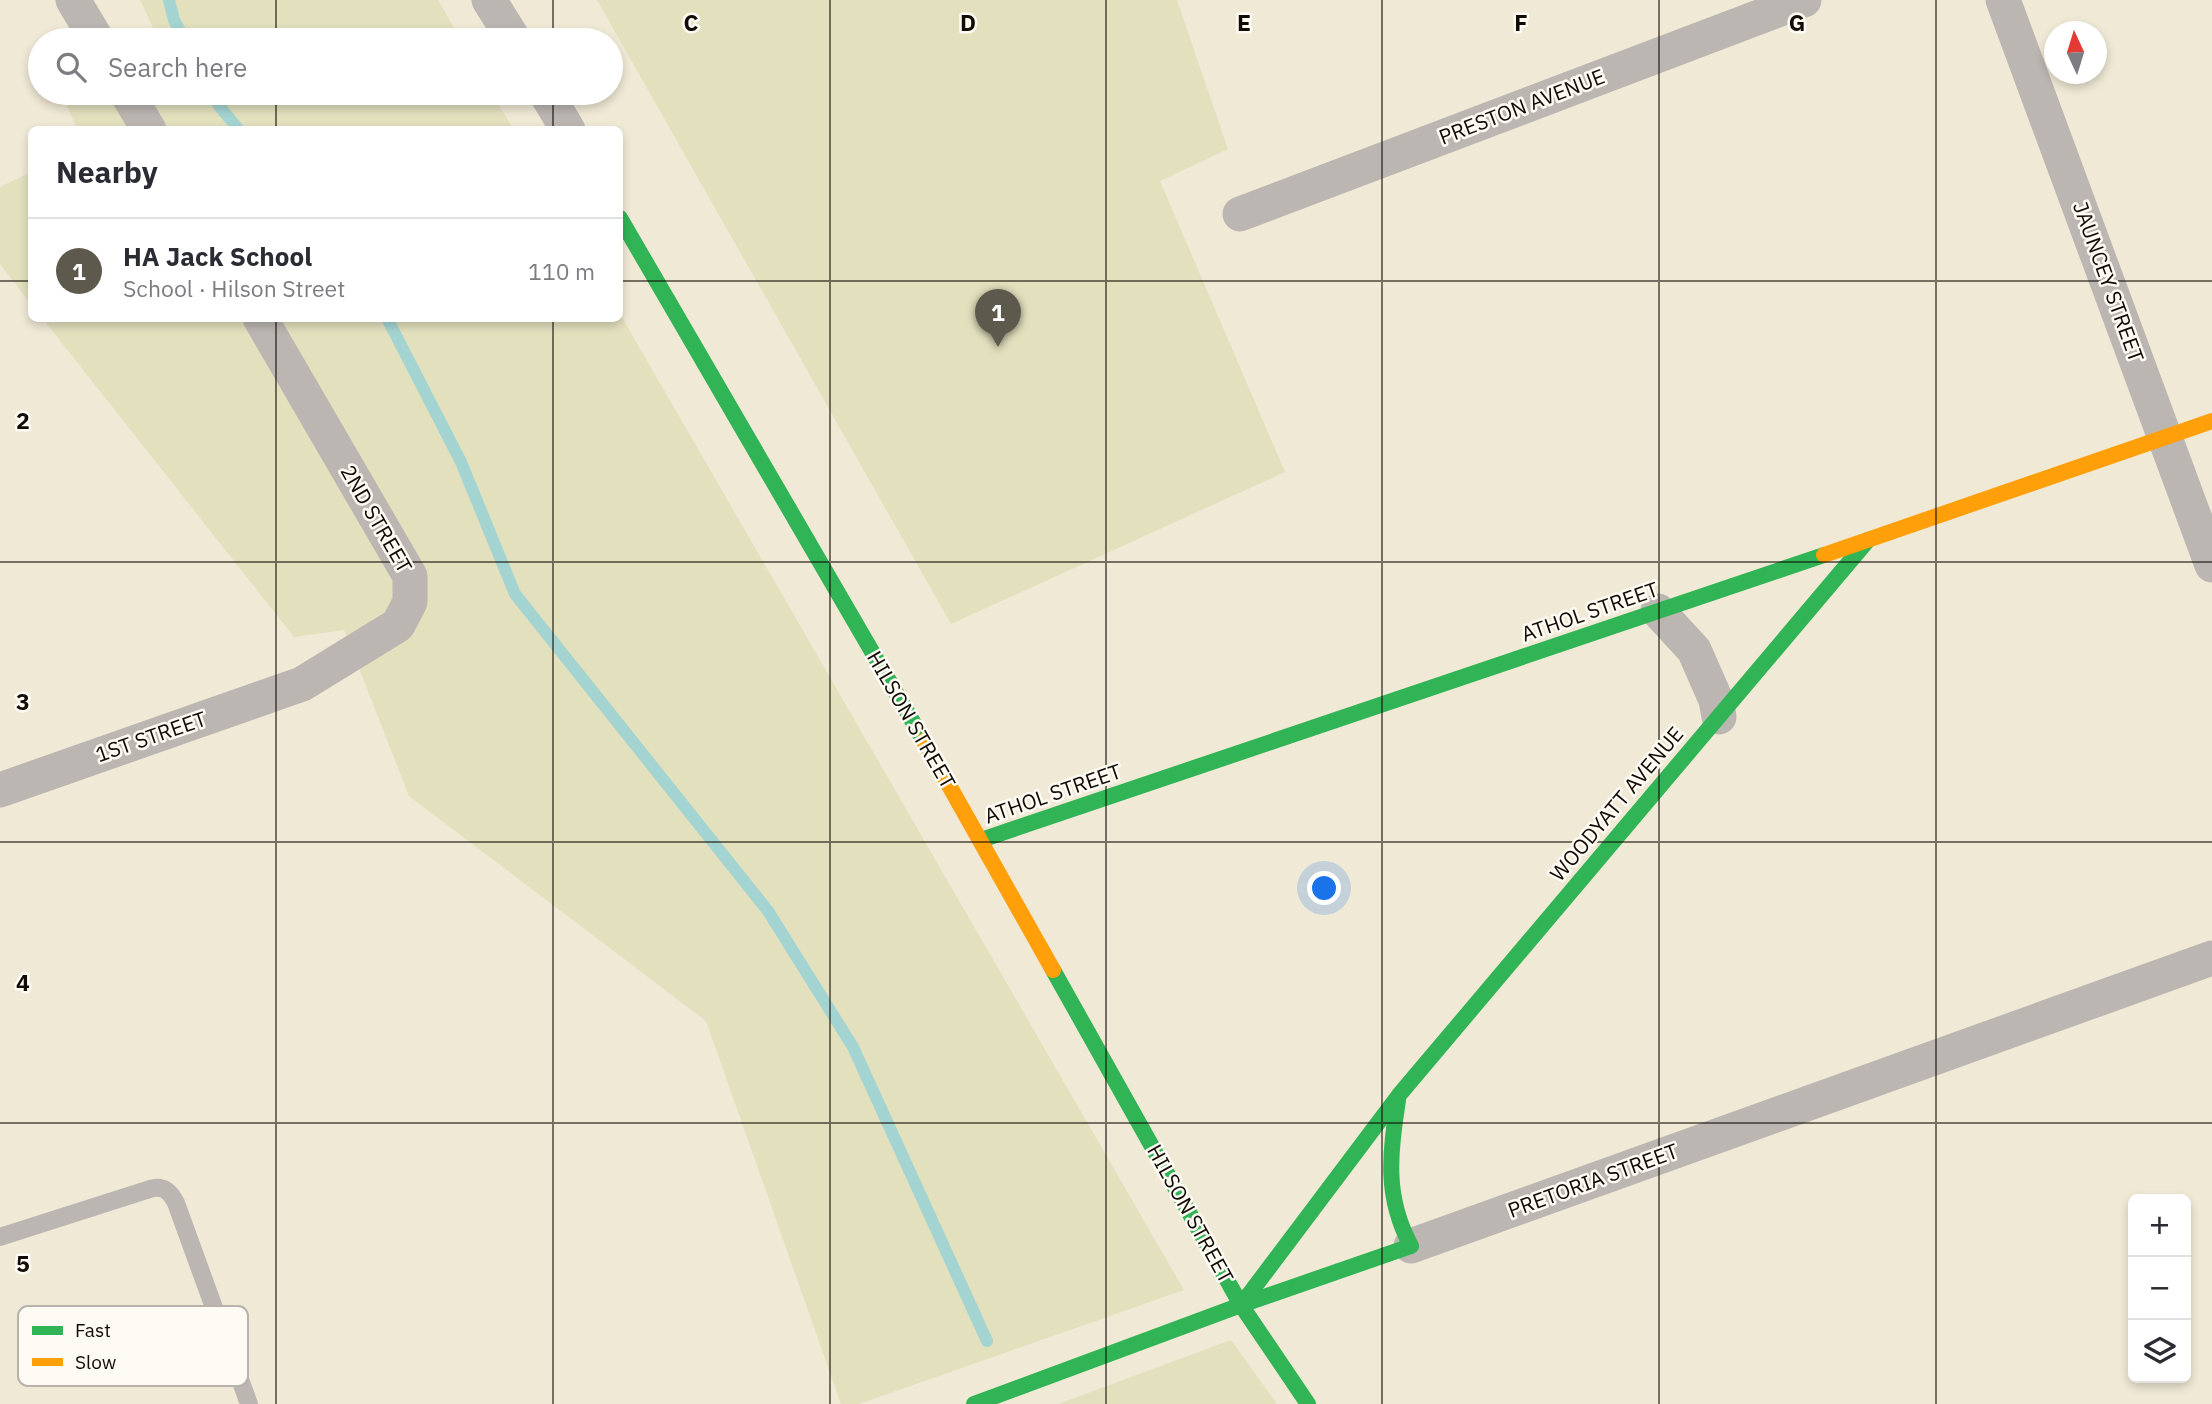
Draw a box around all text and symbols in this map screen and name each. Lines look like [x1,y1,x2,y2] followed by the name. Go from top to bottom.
[684,7,699,37] text: C
[960,7,976,37] text: D
[1237,7,1251,37] text: E
[1514,7,1528,37] text: F
[1789,7,1805,37] text: G
[2044,21,2107,84] north arrow
[28,28,623,105] search box
[52,48,90,86] icon: search
[108,50,247,84] text: Search here
[1435,62,1609,151] street label: PRESTON AVENUE
[56,152,158,191] text: Nearby
[2067,197,2151,366] street label: JAUNCEY STREET
[123,239,312,273] text: HA Jack School
[72,256,86,286] text: 1
[528,256,595,286] text: 110 m
[123,273,345,303] text: School · Hilson Street
[975,289,1021,347] pin: 1
[16,405,30,435] text: 2
[335,459,419,578] street label: 2ND STREET
[1517,575,1662,648] street label: ATHOL STREET
[861,646,963,793] street label: HILSON STREET
[16,686,30,716] text: 3
[92,704,210,768] street label: 1ST STREET
[1543,720,1689,887] street label: WOODYATT AVENUE
[980,757,1125,830] street label: ATHOL STREET
[1307,871,1341,905] your location
[16,967,30,997] text: 4
[1504,1136,1682,1224] street label: PRETORIA STREET
[1141,1139,1241,1288] street label: HILSON STREET
[2128,1194,2191,1383] map controls
[2128,1194,2191,1257] button: +
[16,1248,30,1278] text: 5
[2128,1257,2191,1320] button: −
[18,1306,248,1386] legend
[75,1318,111,1342] text: Fast
[2128,1320,2191,1383] button: layers
[75,1350,116,1374] text: Slow

